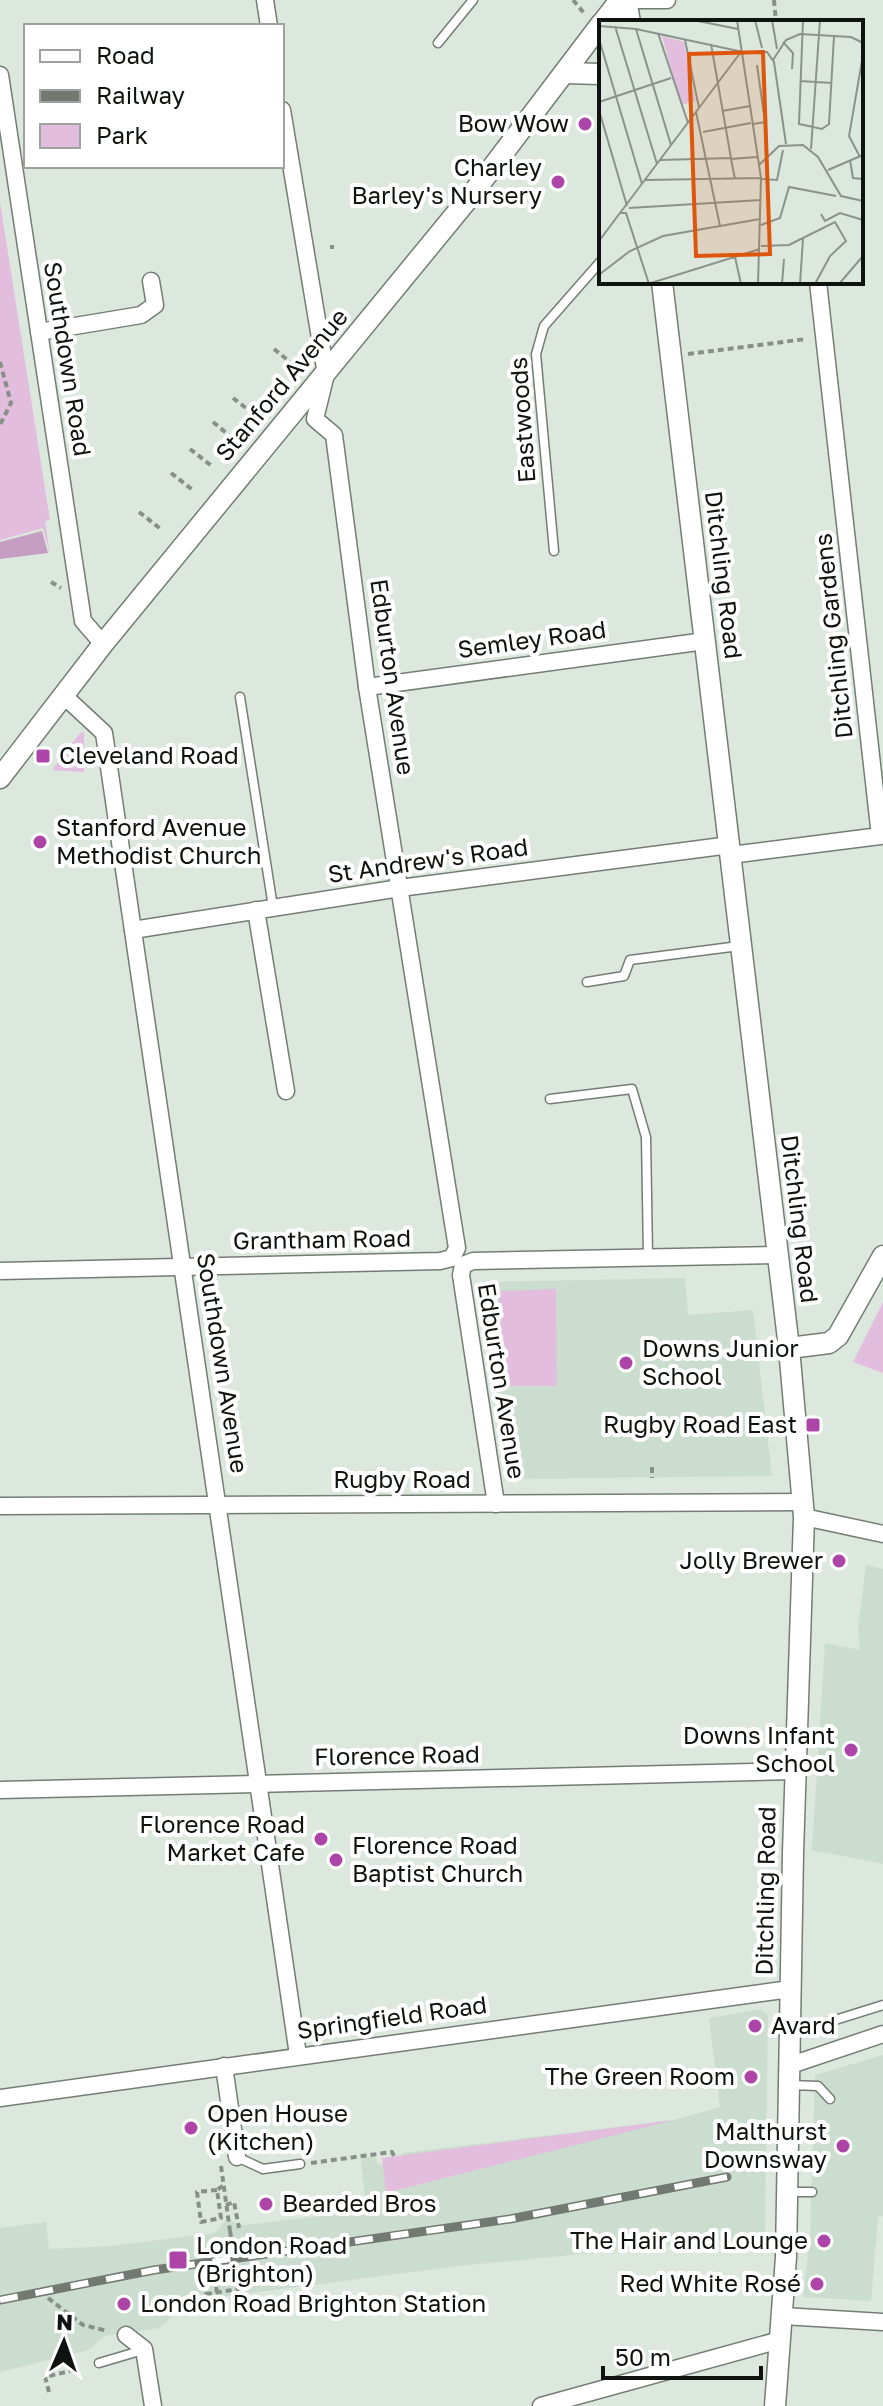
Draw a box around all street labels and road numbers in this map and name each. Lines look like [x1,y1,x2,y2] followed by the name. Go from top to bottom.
[39,259,98,458] street label: Southdown Road
[209,302,353,466] street label: Stanford Avenue
[503,356,540,484] street label: Eastwoods
[700,489,749,661] street label: Ditchling Road
[807,532,858,740] street label: Ditchling Gardens
[365,577,422,777] street label: Edburton Avenue
[456,614,608,663] street label: Semley Road
[326,831,530,888] street label: St Andrew's Road
[776,1133,825,1305] street label: Ditchling Road
[233,1222,411,1255] street label: Grantham Road
[192,1251,255,1475] street label: Southdown Avenue
[473,1281,532,1481] street label: Edburton Avenue
[333,1464,471,1493] street label: Rugby Road
[314,1739,480,1770] street label: Florence Road
[749,1806,780,1976] street label: Ditchling Road
[295,1989,489,2044] street label: Springfield Road

